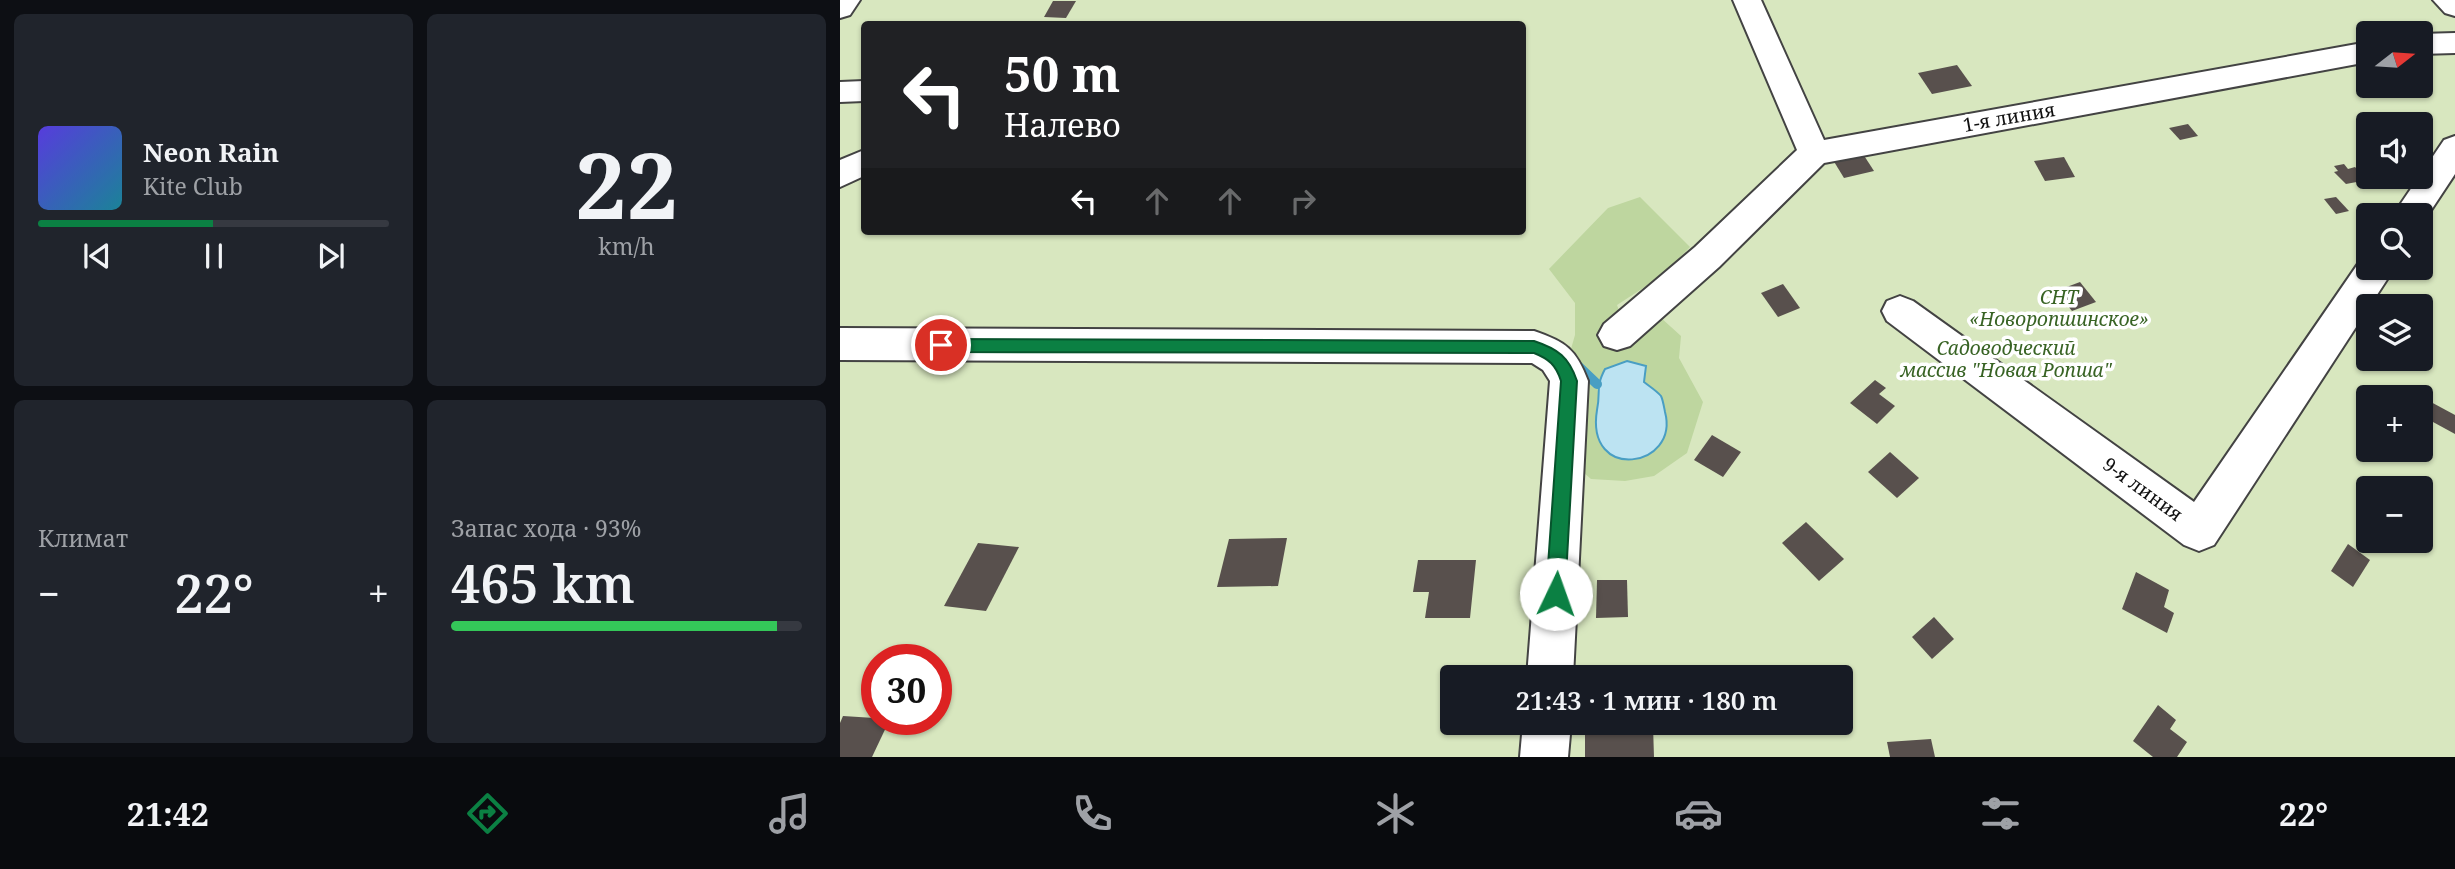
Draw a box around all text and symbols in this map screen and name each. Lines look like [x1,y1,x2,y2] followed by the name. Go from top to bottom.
[2356,21,2432,98] north arrow
[2356,21,2433,553] map controls
[1004,40,1120,106] text: 50 m
[889,49,980,140] icon: left
[1961,96,2057,138] street label: 1-я линия
[1004,103,1121,146] text: Налево
[2356,112,2433,189] button: sound
[575,122,678,246] text: 22
[143,134,279,170] text: Neon Rain
[143,170,243,202] text: Kite Club
[1065,182,1103,220] icon: left
[1138,182,1176,220] icon: ahead
[1211,182,1249,220] icon: ahead
[1284,182,1322,220] icon: right
[2356,203,2433,280] button: search
[598,230,655,262] text: km/h
[78,237,116,275] icon: previous
[195,237,233,275] icon: pause
[312,237,350,275] icon: next
[1969,284,2149,332] park label: СНТ «Новоропшинское»
[2356,294,2433,371] button: layers
[911,315,971,375] pin
[922,326,960,364] icon: arrive
[1900,335,2113,383] park label: Садоводческий массив "Новая Ропша"
[2356,385,2433,462] button: +
[2098,451,2188,527] street label: 9-я линия
[2356,476,2433,553] button: −
[451,512,641,544] text: Запас хода · 93%
[38,522,128,554] text: Климат
[451,547,635,618] text: 465 km
[174,557,254,628] text: 22°
[1519,557,1593,631] position arrow
[38,567,60,619] text: −
[368,567,389,619] text: +
[861,644,952,735] speed limit sign: 30
[1515,682,1778,718] text: 21:43 · 1 мин · 180 m
[463,789,512,838] icon: directions
[765,789,814,838] icon: music
[1068,789,1117,838] icon: phone
[1371,789,1420,838] icon: climate
[1674,789,1723,838] icon: car
[1976,789,2025,838] icon: filters
[127,792,209,835] text: 21:42
[2279,792,2328,835] text: 22°

